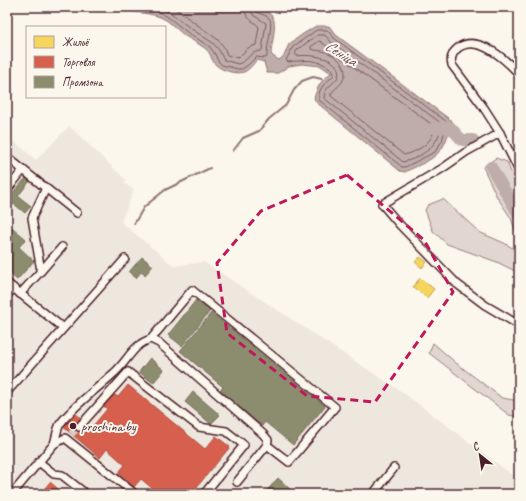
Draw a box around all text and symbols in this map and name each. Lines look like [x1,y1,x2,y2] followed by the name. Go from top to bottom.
[26,26,166,98] legend
[62,34,90,50] text: Жильё
[321,36,361,71] water label: Сеніца
[62,54,95,70] text: Торговля
[62,74,104,90] text: Промзона
[81,418,137,435] place label: proshina.by
[68,421,78,431] marker: proshina.by
[460,435,500,475] north arrow
[469,438,482,454] text: С

